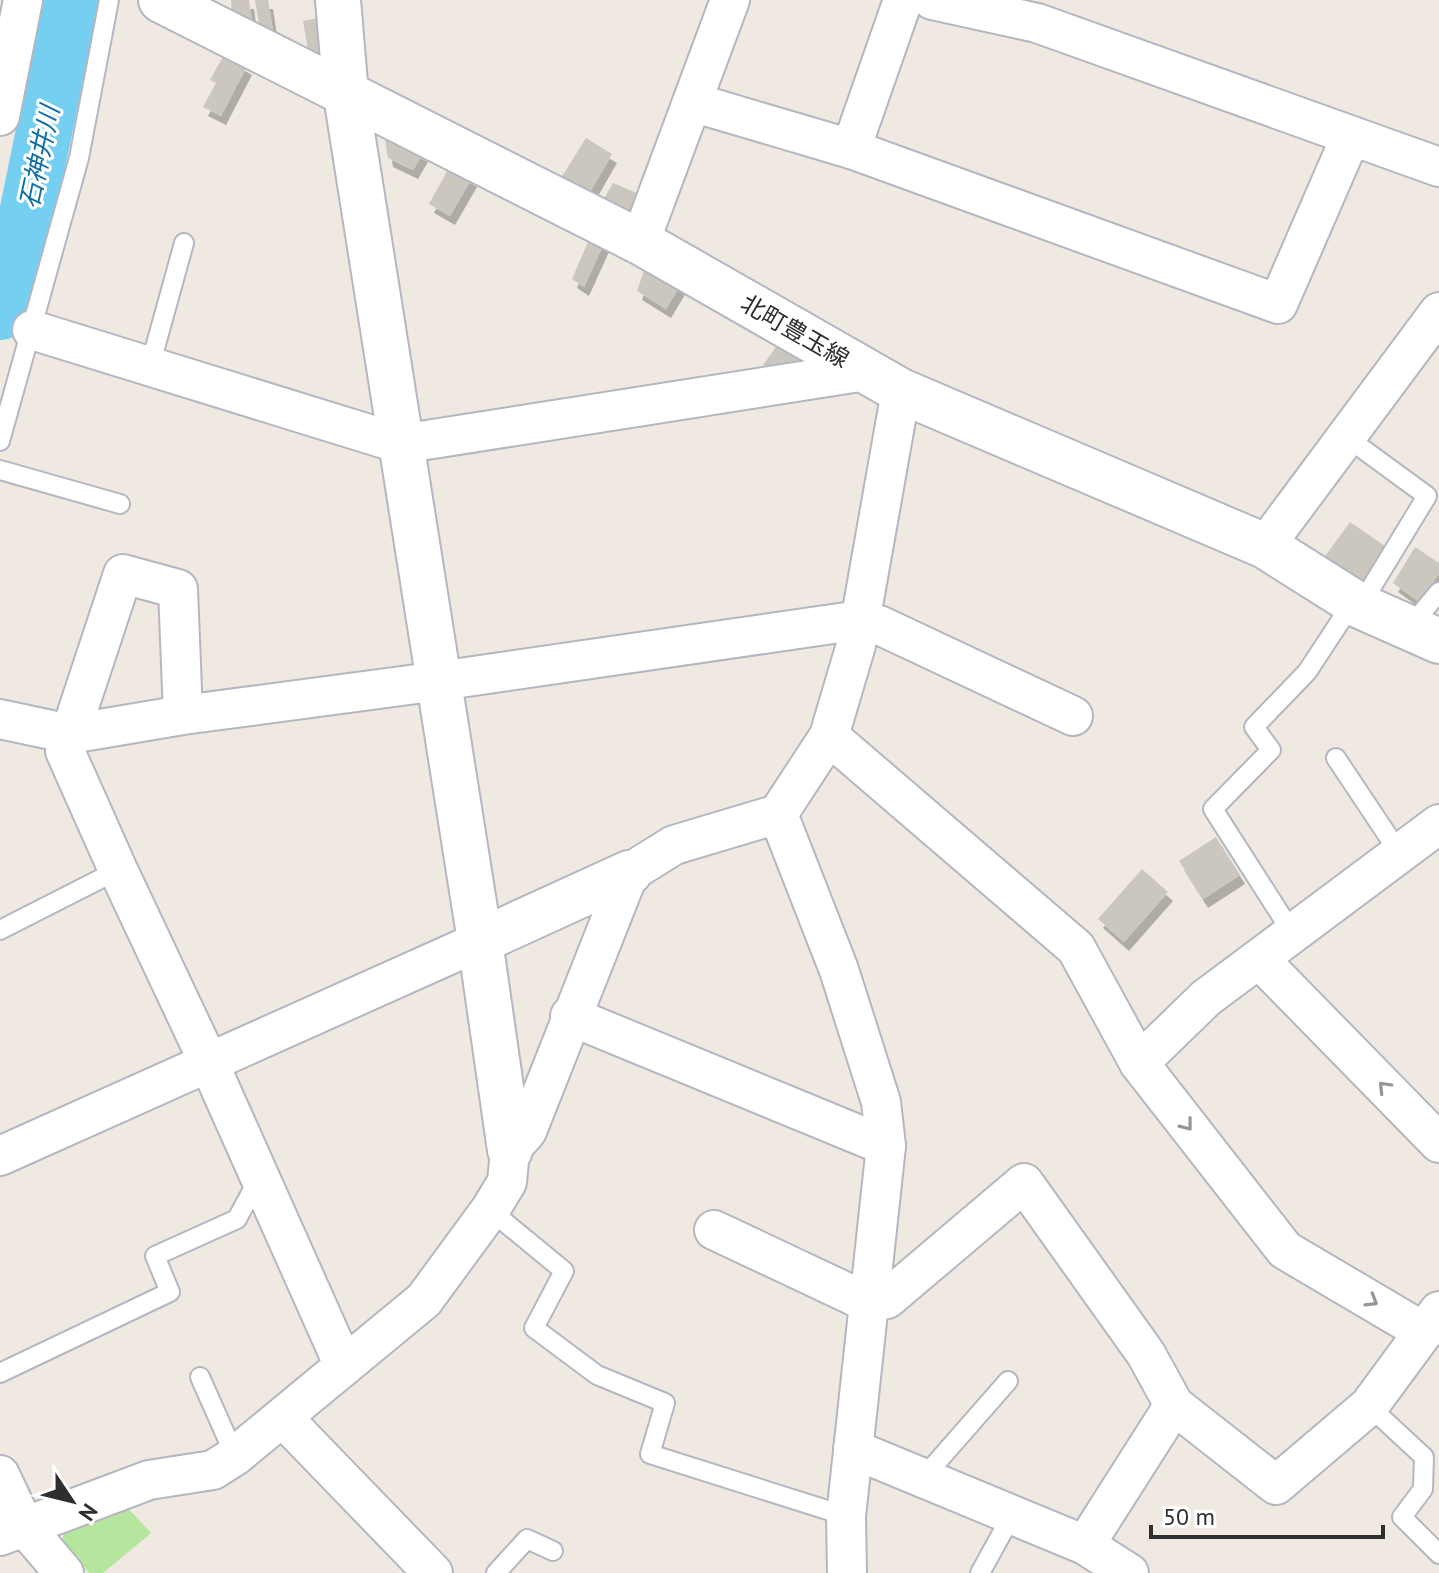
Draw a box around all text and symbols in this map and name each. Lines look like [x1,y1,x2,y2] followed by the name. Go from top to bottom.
[12,100,67,211] water label: 石神井川
[735,288,855,374] street label: 北町豊玉線
[1379,1082,1394,1096] one-way arrow
[1177,1116,1192,1130] one-way arrow
[1363,1291,1378,1307] one-way arrow
[32,1461,112,1541] north arrow
[1151,1489,1383,1539] scale bar
[73,1499,104,1526] text: N
[1163,1501,1215,1532] text: 50 m

